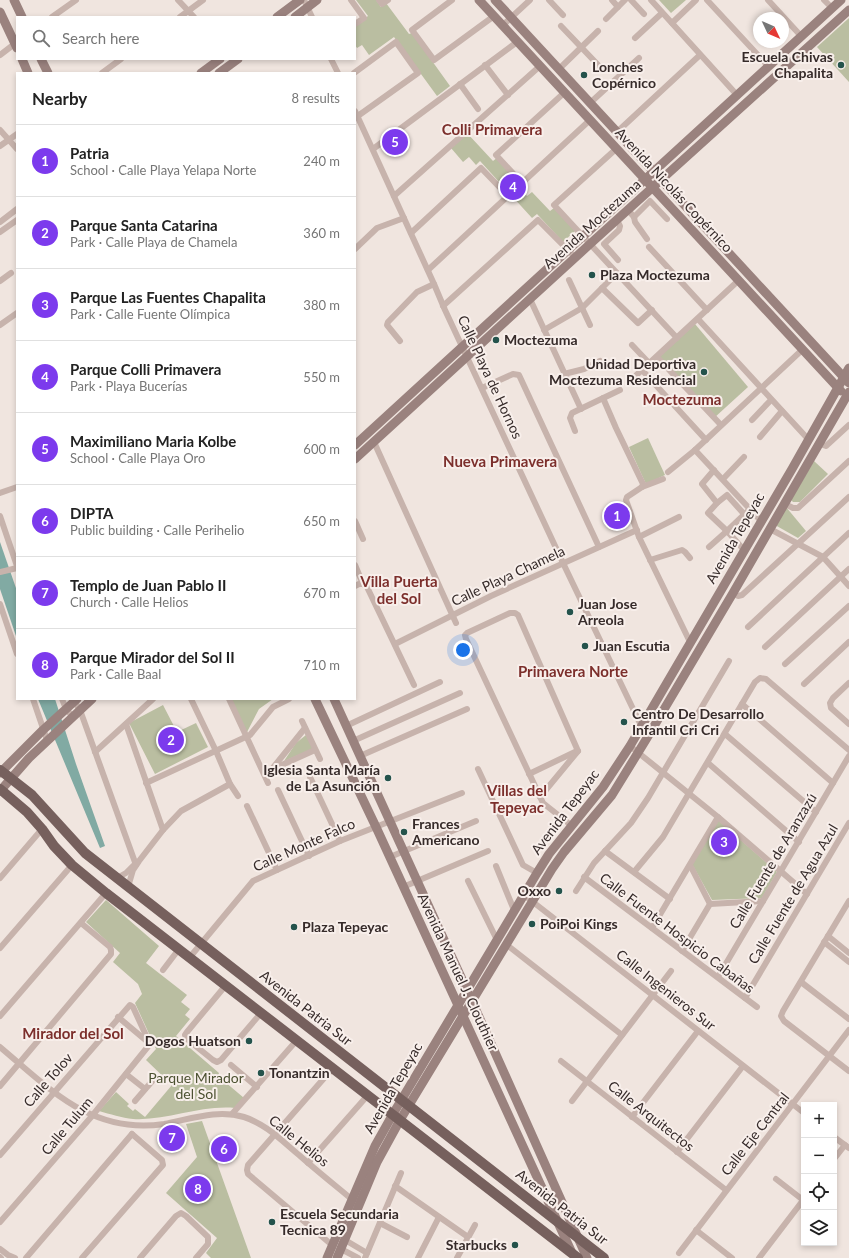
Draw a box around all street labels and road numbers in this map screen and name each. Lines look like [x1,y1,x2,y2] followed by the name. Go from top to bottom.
[612,124,737,256] street label: Avenida Nicolás Copérnico
[539,175,644,272] street label: Avenida Moctezuma
[454,312,526,441] street label: Calle Playa de Hornos
[702,489,768,586] street label: Avenida Tepeyac
[448,542,567,609] street label: Calle Playa Chamela
[527,766,602,858] street label: Avenida Tepeyac
[725,790,820,932] street label: Calle Fuente de Aranzazú
[250,814,358,875] street label: Calle Monte Falco
[744,821,841,967] street label: Calle Fuente de Agua Azul
[597,869,758,996] street label: Calle Fuente Hospicio Cabañas
[414,890,502,1053] street label: Avenida Manuel J. Clouthier
[613,946,719,1034] street label: Calle Ingenieros Sur
[257,966,356,1049] street label: Avenida Patria Sur
[360,1039,426,1136] street label: Avenida Tepeyac
[19,1049,76,1110] street label: Calle Tolov
[605,1077,698,1155] street label: Calle Arquitectos
[717,1089,792,1179] street label: Calle Eje Central
[37,1093,96,1158] street label: Calle Tulum
[266,1111,333,1170] street label: Calle Helios
[513,1165,612,1248] street label: Avenida Patria Sur

